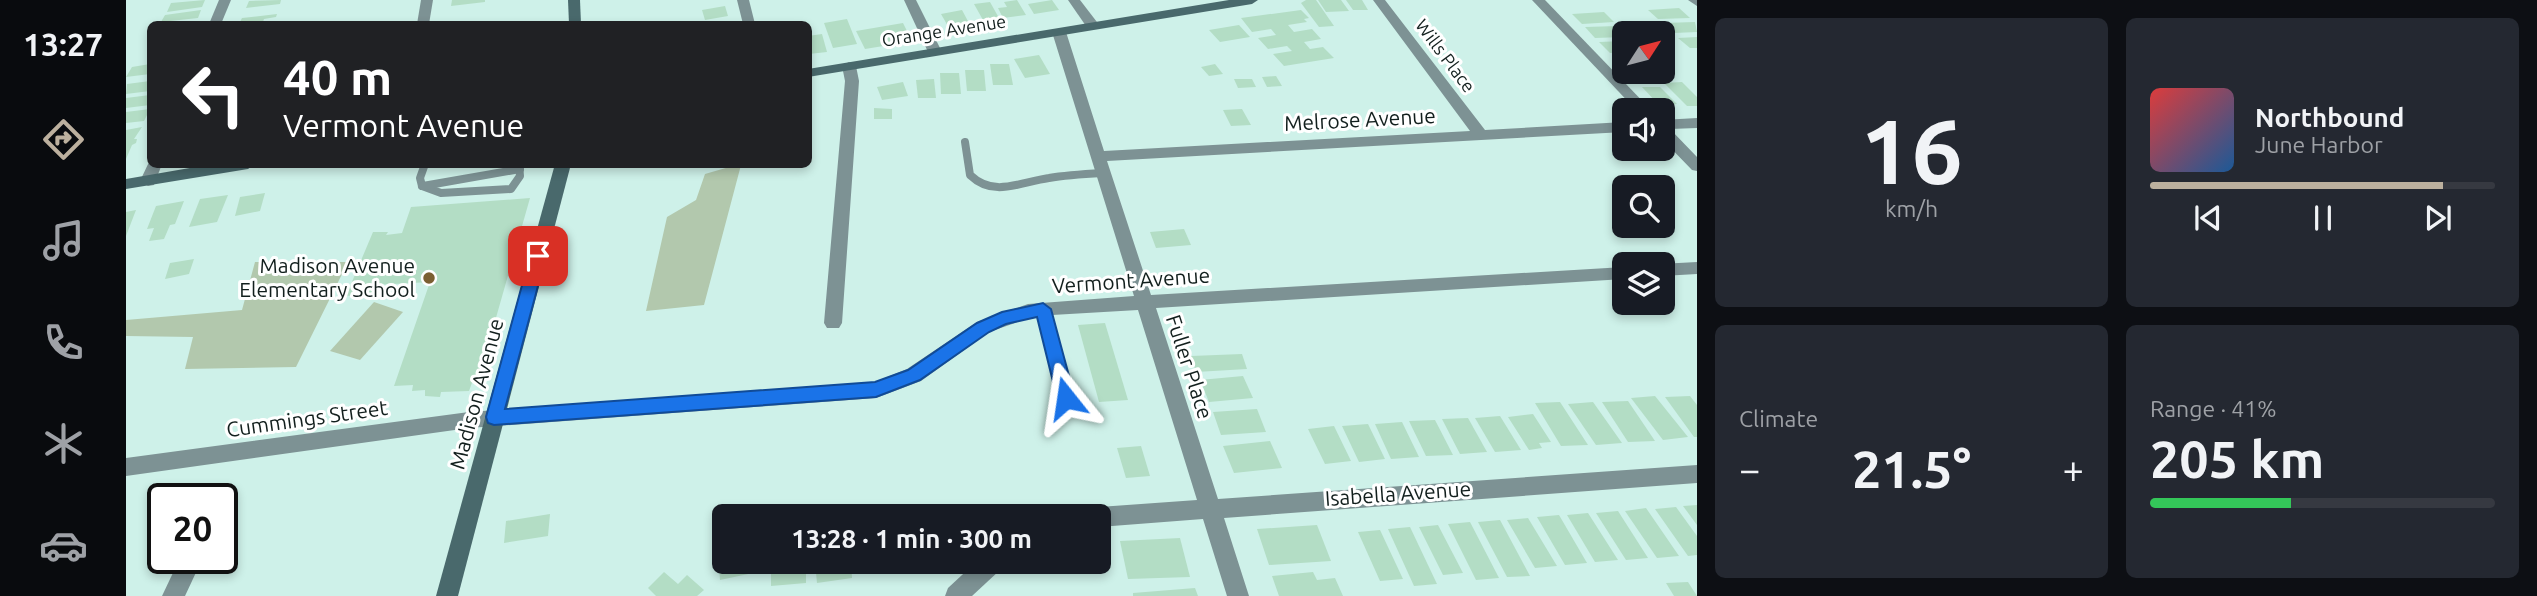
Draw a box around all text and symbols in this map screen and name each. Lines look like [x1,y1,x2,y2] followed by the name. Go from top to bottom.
[880,10,1007,50] street label: Orange Avenue
[1412,15,1480,96] street label: Wills Place
[1612,21,1675,84] north arrow
[1612,21,1675,315] map controls
[23,26,103,62] text: 13:27
[168,49,259,140] icon: left
[283,49,392,104] text: 40 m
[1612,98,1675,161] button: sound
[1860,99,1963,201] text: 16
[1284,103,1436,135] street label: Melrose Avenue
[2255,103,2404,132] text: Northbound
[283,107,524,143] text: Vermont Avenue
[39,115,88,164] icon: directions
[2255,132,2383,157] text: June Harbor
[1612,175,1675,238] button: search
[1885,196,1938,221] text: km/h
[2189,199,2227,237] icon: previous
[2304,199,2342,237] icon: pause
[2419,199,2457,237] icon: next
[39,216,88,265] icon: music
[508,226,568,286] pin
[519,237,557,275] icon: arrive
[1612,252,1675,315] button: layers
[239,253,415,301] place label: Madison Avenue Elementary School
[1051,263,1211,297] street label: Vermont Avenue
[421,270,437,286] marker: Madison Avenue Elementary School
[1162,311,1218,422] street label: Fuller Place
[444,316,508,472] street label: Madison Avenue
[39,318,88,367] icon: phone
[1029,361,1103,435] position arrow
[225,395,389,441] street label: Cummings Street
[2150,396,2277,421] text: Range · 41%
[1739,406,1818,431] text: Climate
[39,419,88,468] icon: climate
[2150,430,2324,488] text: 205 km
[1852,440,1971,498] text: 21.5°
[1739,448,1760,490] text: −
[2063,448,2084,490] text: +
[1324,476,1472,510] street label: Isabella Avenue
[147,483,238,574] speed limit sign: 20
[39,521,88,570] icon: car
[791,524,1032,553] text: 13:28 · 1 min · 300 m

